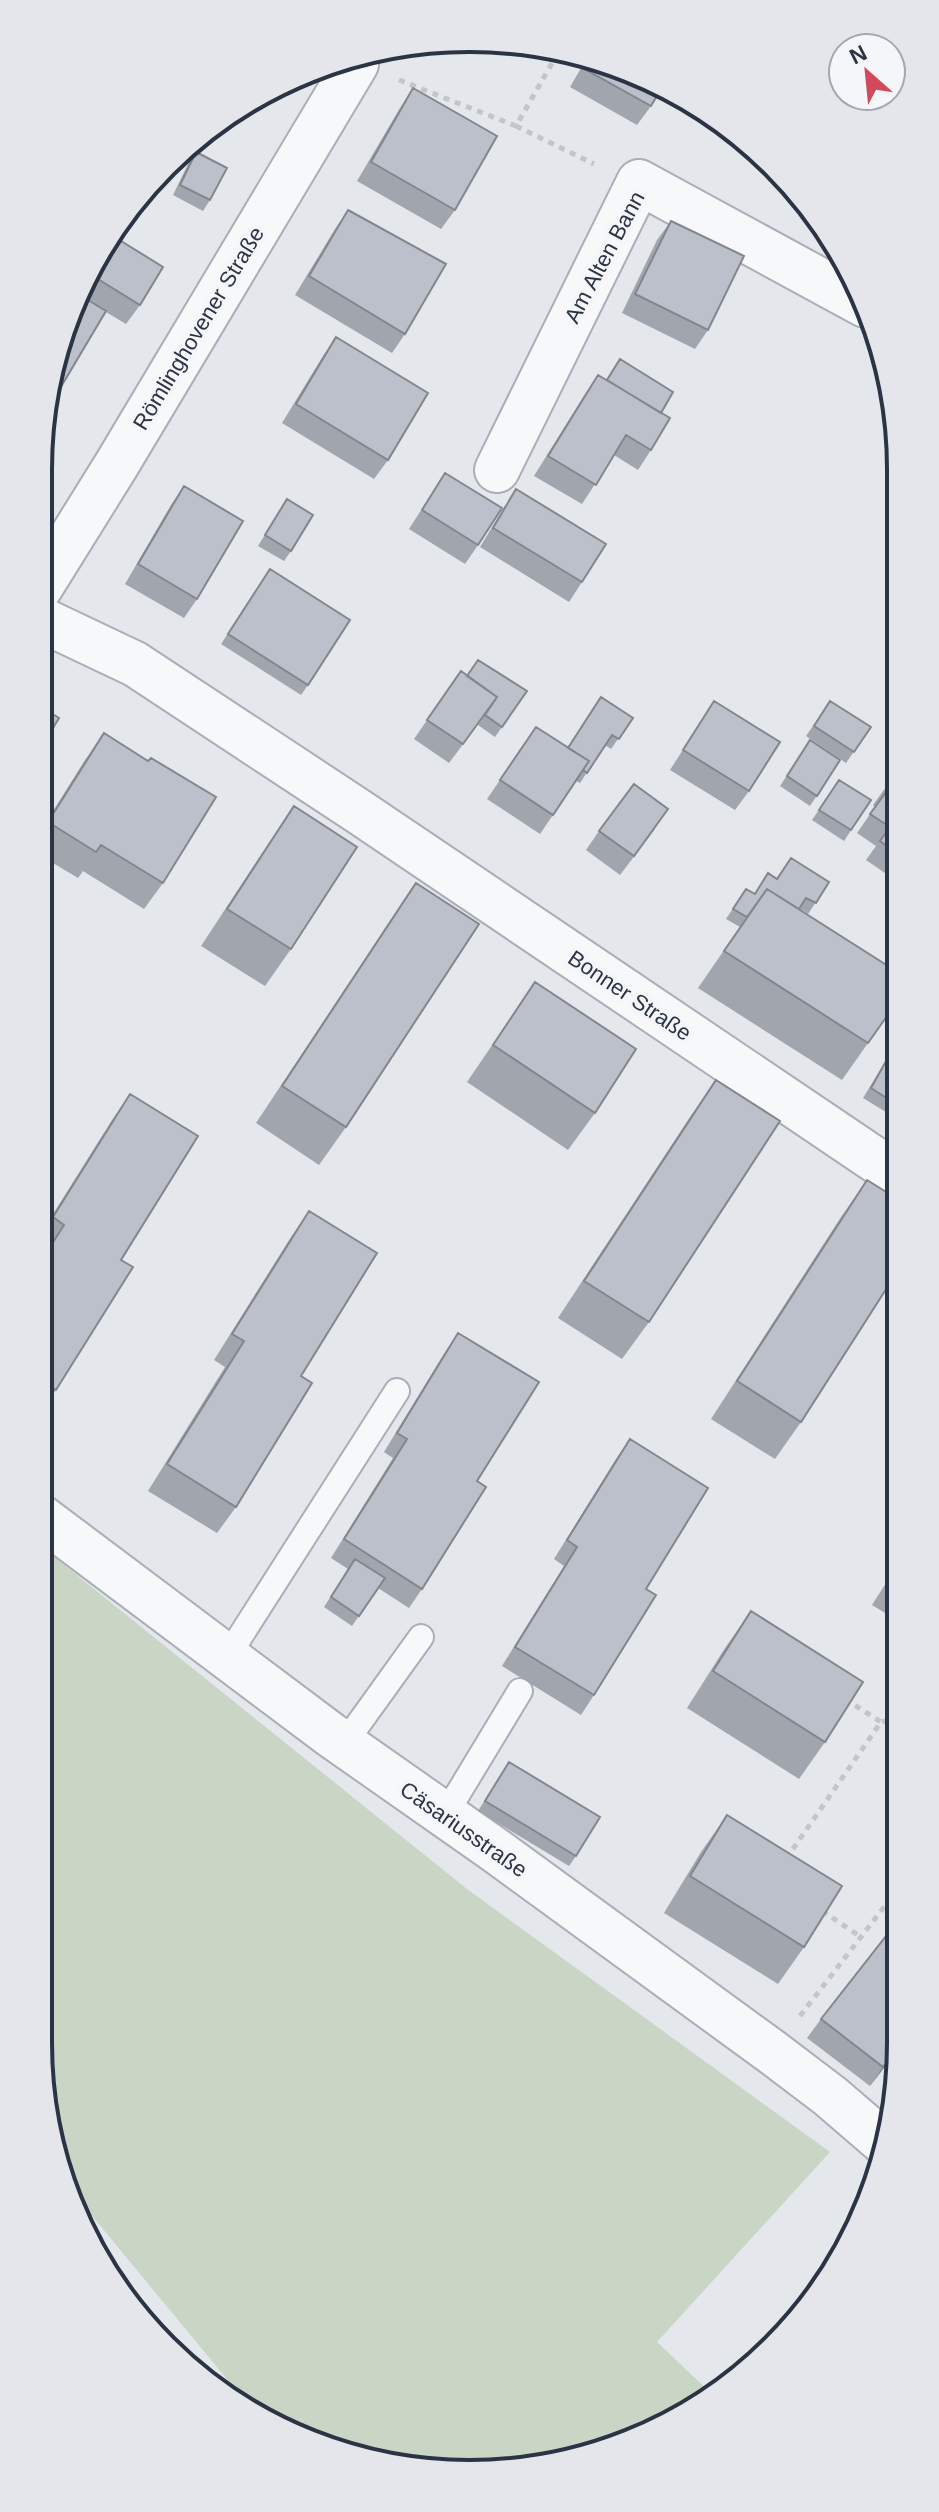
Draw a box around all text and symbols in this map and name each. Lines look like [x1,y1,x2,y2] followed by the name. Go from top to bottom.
[827,32,907,112] north arrow
[845,40,871,69] text: N
[559,187,650,327] street label: Am Alten Bann
[128,222,269,434] street label: Römlinghovener Straße
[563,945,696,1046] street label: Bonner Straße
[395,1776,532,1882] street label: Cäsariusstraße

